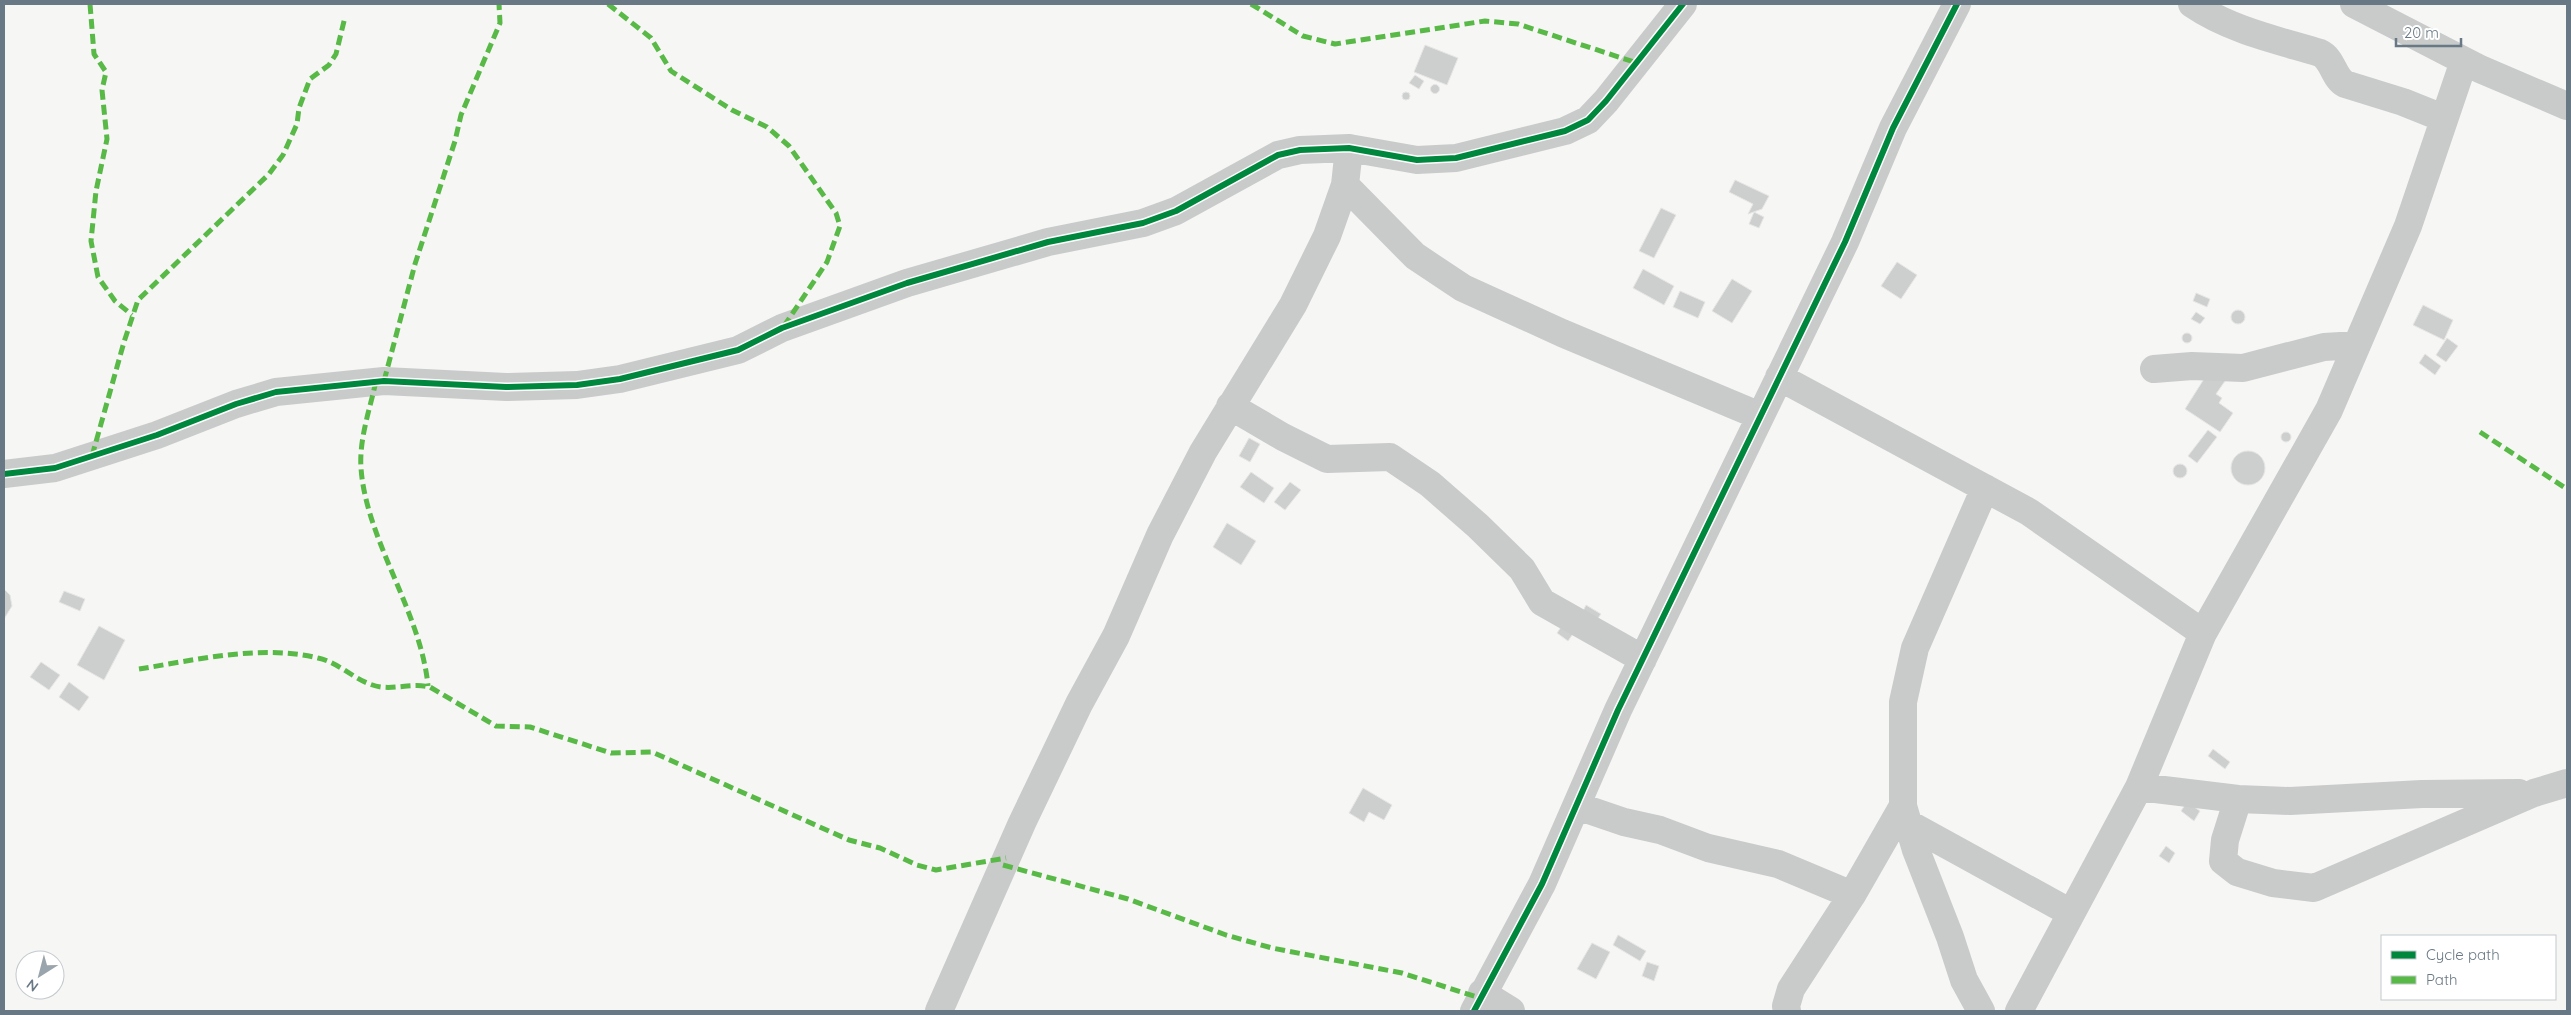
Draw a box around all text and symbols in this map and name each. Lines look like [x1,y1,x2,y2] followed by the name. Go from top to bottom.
[2396,15,2461,47] scale bar
[2404,23,2439,42] text: 20 m
[2381,935,2556,1000] legend
[2426,945,2500,964] text: Cycle path
[15,950,65,1000] north arrow
[2426,970,2458,989] text: Path
[23,975,42,996] text: N

